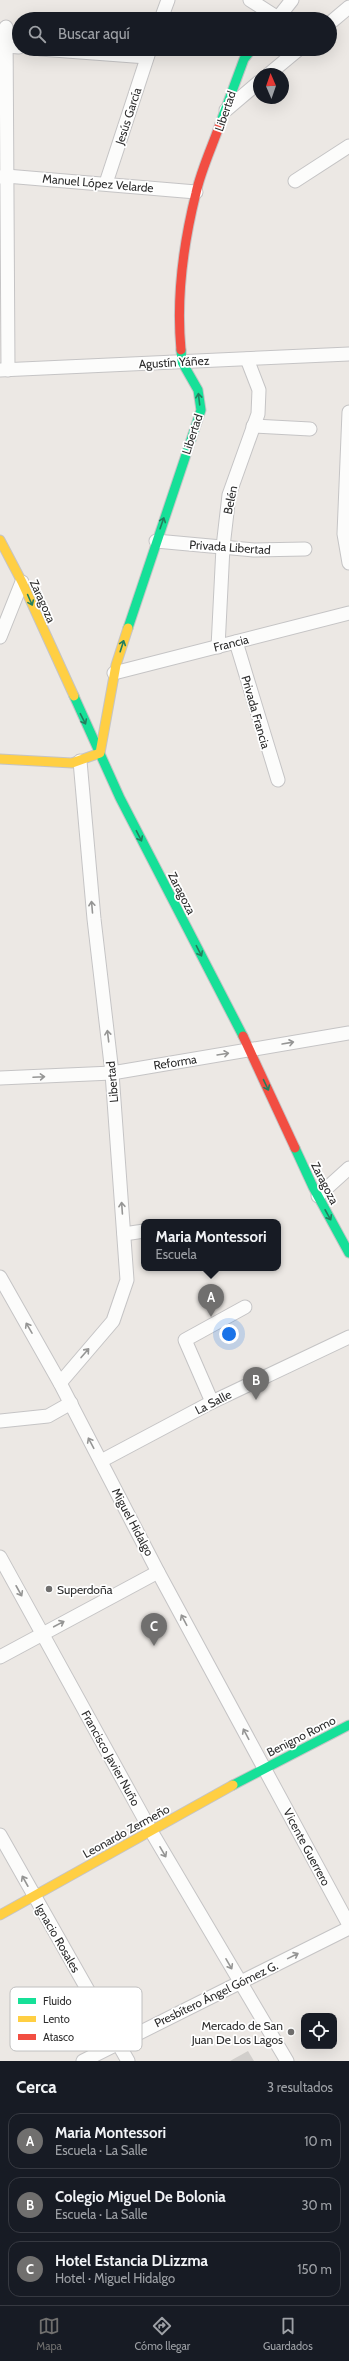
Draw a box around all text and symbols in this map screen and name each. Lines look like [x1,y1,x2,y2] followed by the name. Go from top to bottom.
[12,12,337,56] search box
[26,23,48,45] icon: search
[58,25,130,43] text: Buscar aquí
[253,68,289,104] north arrow
[111,85,144,147] street label: Jesús García
[211,89,239,133] street label: Libertad
[42,171,154,195] street label: Manuel López Velarde
[138,353,210,371] street label: Agustín Yáñez
[195,393,203,406] one-way arrow
[178,412,206,456] street label: Libertad
[220,484,240,516] street label: Belén
[159,516,166,529] one-way arrow
[189,537,271,557] street label: Privada Libertad
[27,577,59,625] street label: Zaragoza
[27,594,34,606] one-way arrow
[212,631,250,655] street label: Francia
[119,640,126,653] one-way arrow
[238,674,274,751] street label: Privada Francia
[80,713,87,725] one-way arrow
[136,830,144,842] one-way arrow
[165,869,199,917] street label: Zaragoza
[89,901,96,914] one-way arrow
[196,945,203,957] one-way arrow
[104,1030,111,1043] one-way arrow
[282,1039,295,1047] one-way arrow
[216,1050,229,1058] one-way arrow
[152,1051,198,1073] street label: Reforma
[103,1061,121,1103] street label: Libertad
[32,1073,45,1081] one-way arrow
[263,1079,270,1091] one-way arrow
[308,1159,342,1207] street label: Zaragoza
[118,1202,125,1215] one-way arrow
[325,1209,333,1221] one-way arrow
[141,1219,281,1271] popup
[156,1228,266,1246] text: Maria Montessori
[156,1246,197,1262] text: Escuela
[198,1284,224,1317] pin: A
[25,1323,33,1335] one-way arrow
[219,1324,239,1344] your location
[81,1348,90,1358] one-way arrow
[243,1367,269,1400] pin: B
[192,1386,234,1418] street label: La Salle
[87,1437,94,1449] one-way arrow
[109,1485,157,1559] street label: Miguel Hidalgo
[57,1582,113,1597] place label: Superdoña
[44,1584,54,1594] marker: Superdoña
[15,1585,23,1597] one-way arrow
[141,1613,167,1646] pin: C
[180,1614,188,1626] one-way arrow
[52,1620,64,1627] one-way arrow
[78,1708,144,1809] street label: Francisco Javier Nuño
[264,1712,338,1760] street label: Benigno Romo
[242,1728,249,1740] one-way arrow
[80,1801,172,1861] street label: Leonardo Zermeño
[280,1806,334,1889] street label: Vicente Guerrero
[160,1845,168,1857] one-way arrow
[21,1875,29,1887] one-way arrow
[32,1901,84,1975] street label: Ignacio Rosales
[287,1952,299,1959] one-way arrow
[152,1958,280,2030] street label: Presbítero Ángel Gómez G.
[225,1958,233,1970] one-way arrow
[10,1987,142,2051] legend
[43,1994,72,2008] text: Fluido
[43,2012,70,2026] text: Lento
[301,2013,337,2049] map controls
[301,2013,337,2049] button: locate
[191,2018,283,2047] place label: Mercado de San Juan De Los Lagos
[286,2027,296,2037] marker: Mercado de San Juan De Los Lagos
[43,2030,74,2044] text: Atasco
[16,2077,57,2097] text: Cerca
[267,2079,333,2095] text: 3 resultados
[55,2124,166,2142] text: Maria Montessori
[26,2133,34,2149] text: A
[304,2133,332,2149] text: 10 m
[55,2142,147,2158] text: Escuela · La Salle
[55,2188,226,2206] text: Colegio Miguel De Bolonia
[26,2197,34,2213] text: B
[302,2197,332,2213] text: 30 m
[55,2206,147,2222] text: Escuela · La Salle
[55,2252,208,2270] text: Hotel Estancia DLizzma
[26,2261,34,2277] text: C
[297,2261,332,2277] text: 150 m
[55,2270,175,2286] text: Hotel · Miguel Hidalgo
[36,2315,62,2353] tab: Mapa
[134,2315,190,2353] tab: Cómo llegar
[263,2315,313,2353] tab: Guardados

